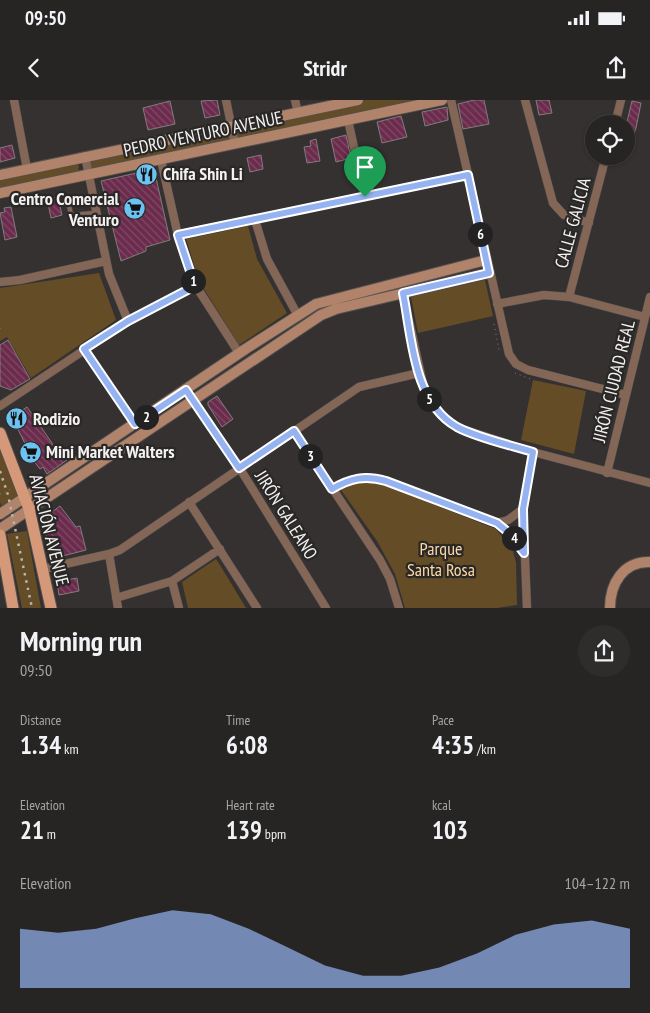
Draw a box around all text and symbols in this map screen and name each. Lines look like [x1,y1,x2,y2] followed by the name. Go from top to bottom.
[25,6,66,30] text: 09:50
[20,54,48,82] icon: back
[303,54,347,82] text: Stridr
[602,54,630,82] icon: share
[121,105,284,162] street label: PEDRO VENTURO AVENUE
[585,115,635,165] map controls
[585,115,635,165] button: locate
[344,146,386,197] pin
[351,153,379,181] icon: arrive
[135,162,159,186] restaurant icon: Chifa Shin Li
[163,162,243,185] place label: Chifa Shin Li
[549,175,596,271] street label: CALLE GALICIA
[11,187,120,231] place label: Centro Comercial Venturo
[123,197,147,221] supermarket icon: Centro Comercial Venturo
[468,222,492,246] pin: 6
[477,225,484,243] text: 6
[180,268,206,294] pin: 1
[190,272,197,290] text: 1
[587,317,640,445] street label: JIRÓN CIUDAD REAL
[416,386,442,412] pin: 5
[426,390,433,408] text: 5
[134,404,158,430] pin: 2
[5,407,29,431] restaurant icon: Rodizio
[33,407,80,430] place label: Rodizio
[143,408,150,426] text: 2
[18,440,42,464] supermarket icon: Mini Market Walters
[46,440,174,463] place label: Mini Market Walters
[298,444,322,468] pin: 3
[307,447,314,465] text: 3
[249,465,323,564] street label: JIRÓN GALEANO
[24,472,74,588] street label: AVIACIÓN AVENUE
[502,526,526,550] pin: 4
[511,529,518,547] text: 4
[407,537,475,581] park label: Parque Santa Rosa
[20,622,142,659] text: Morning run
[578,625,630,677] button: share
[20,660,52,680] text: 09:50
[20,711,61,729] text: Distance
[226,711,250,729] text: Time
[432,711,454,729] text: Pace
[20,729,61,761] text: 1.34
[226,729,268,761] text: 6:08
[432,729,474,761] text: 4:35
[61,740,79,758] text: km
[474,740,496,758] text: /km
[20,796,65,814] text: Elevation
[226,796,275,814] text: Heart rate
[432,796,451,814] text: kcal
[20,814,44,846] text: 21
[226,814,262,846] text: 139
[432,814,468,846] text: 103
[44,825,56,843] text: m
[262,825,286,843] text: bpm
[20,873,71,893] text: Elevation
[565,873,630,893] text: 104–122 m

